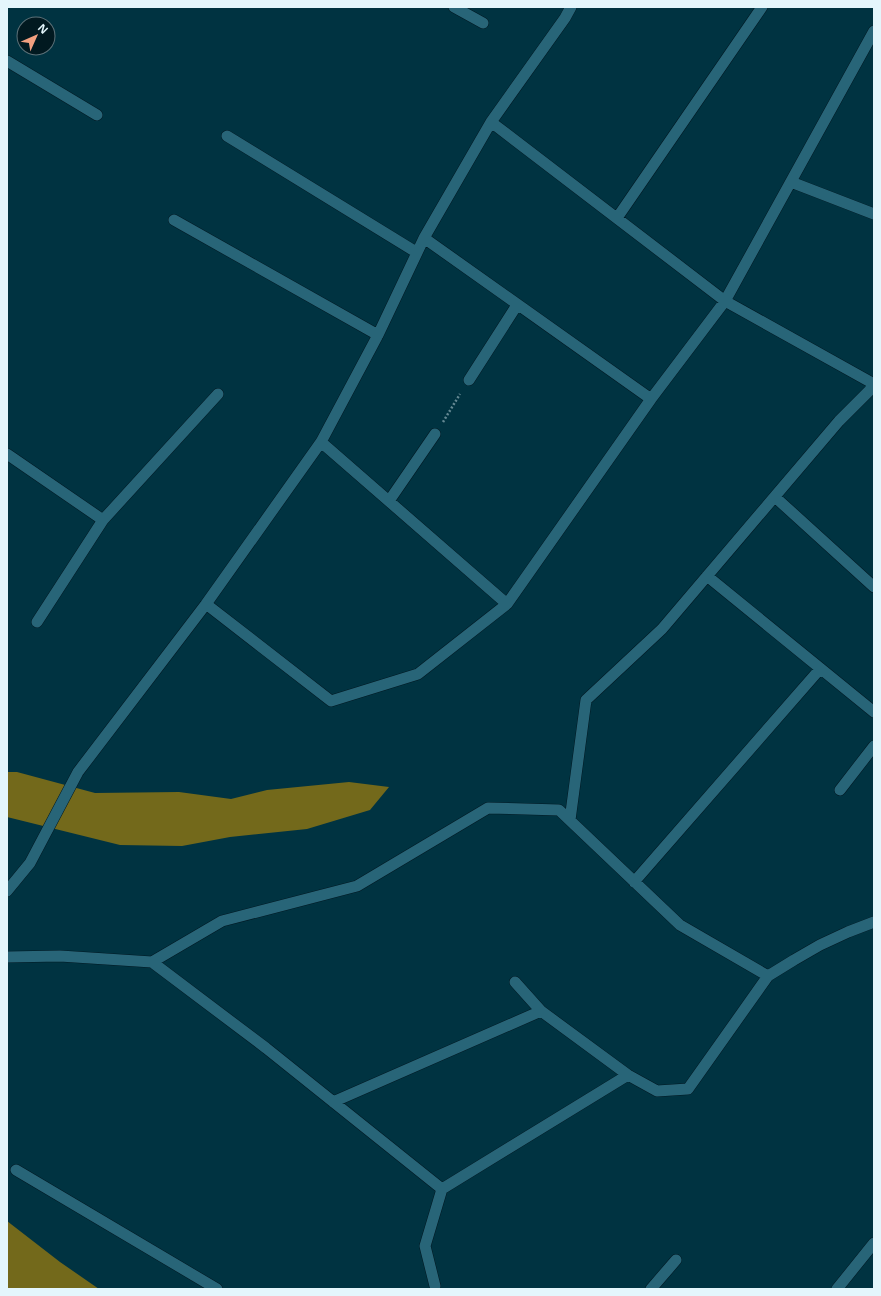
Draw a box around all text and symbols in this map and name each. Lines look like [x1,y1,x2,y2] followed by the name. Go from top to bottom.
[16,16,56,56] north arrow
[35,20,52,37] text: N

